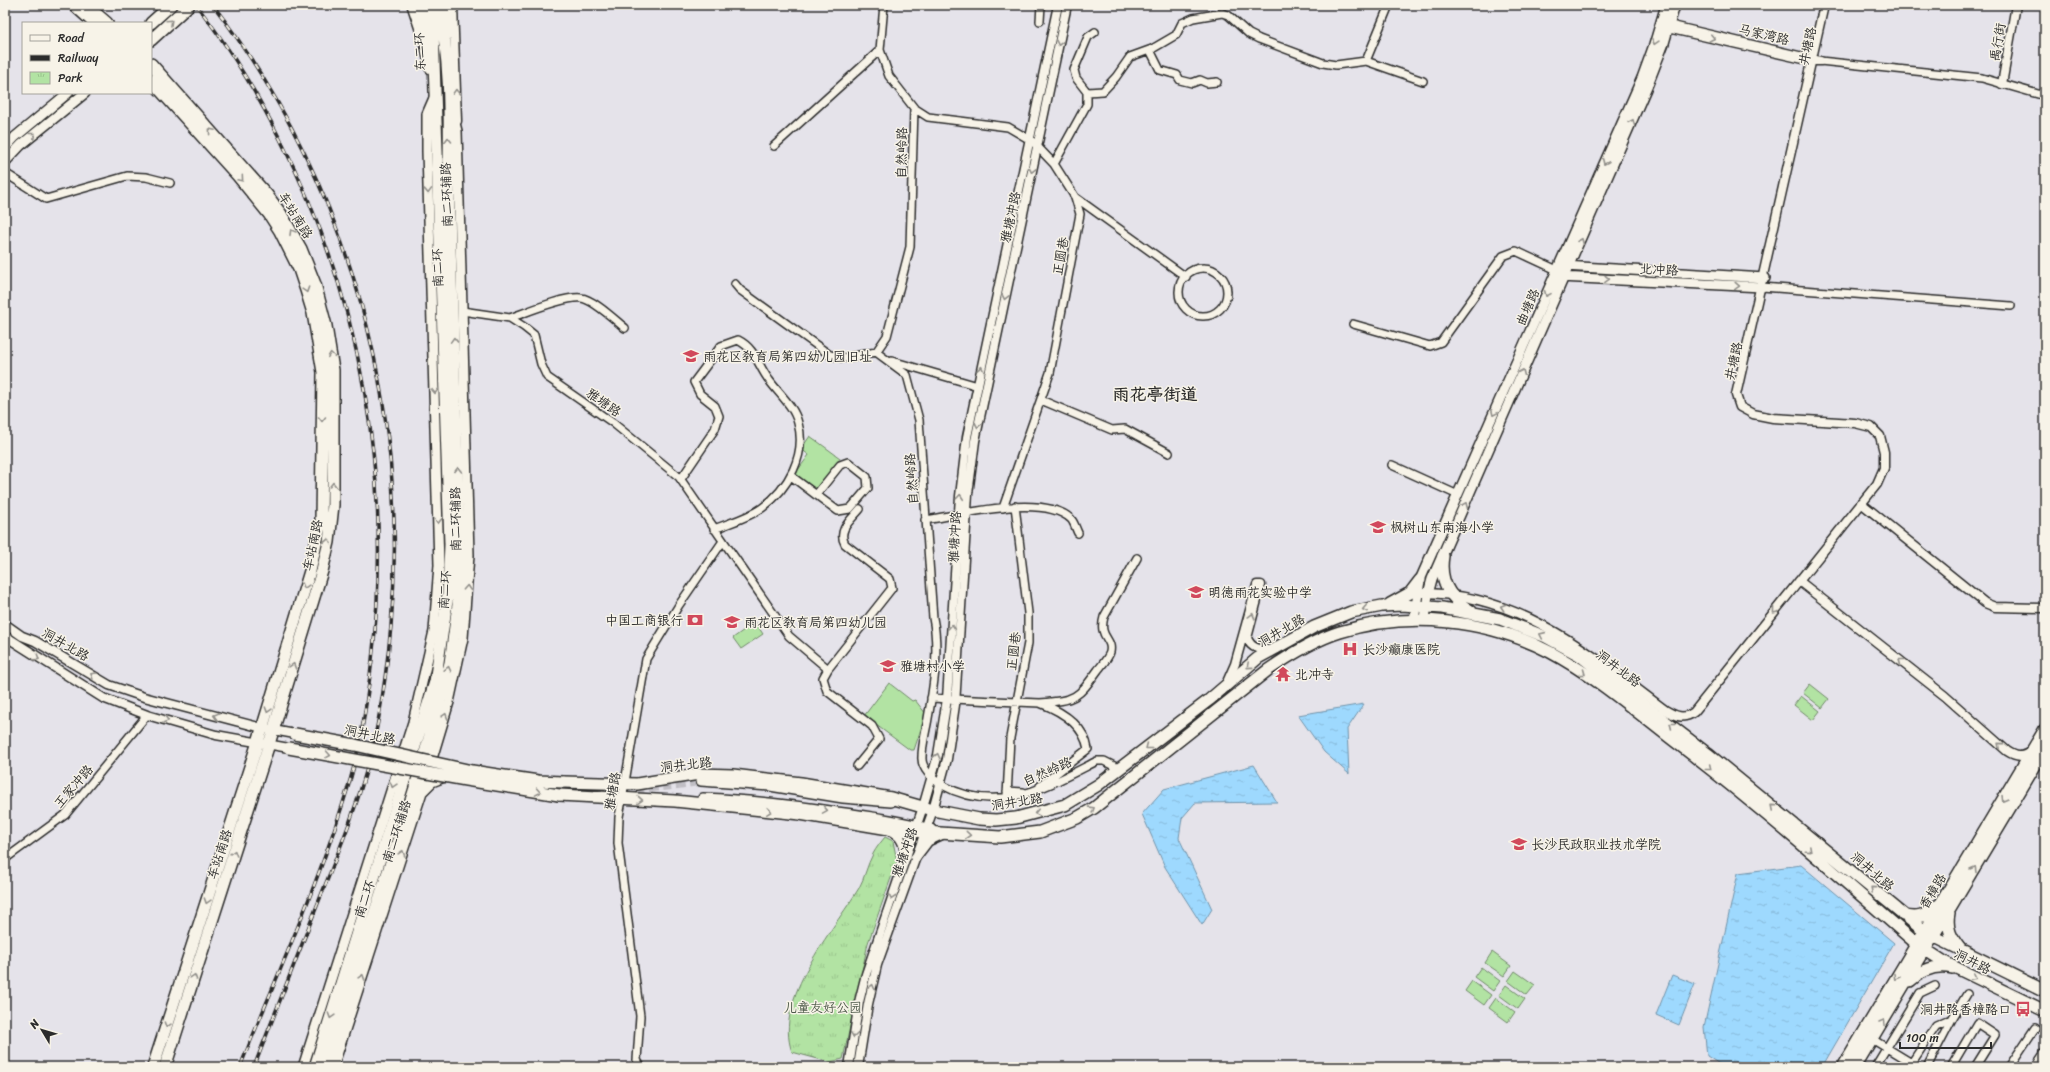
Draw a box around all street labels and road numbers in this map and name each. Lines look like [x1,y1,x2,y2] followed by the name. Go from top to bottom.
[1736,17,1792,52] street label: 马家湾路
[1983,21,2012,63] street label: 禹行街
[1792,25,1823,68] street label: 井塘路
[407,32,432,72] street label: 东二环
[890,127,913,179] street label: 自然岭路
[434,162,459,228] street label: 南二环辅路
[272,187,319,243] street label: 车站南路
[994,189,1027,245] street label: 雅塘冲路
[1046,235,1075,277] street label: 正圆巷
[425,248,450,288] street label: 南二环
[1639,257,1679,282] street label: 北冲路
[1509,285,1546,330] street label: 曲塘路
[1718,340,1749,383] street label: 井塘路
[581,382,626,423] street label: 雅塘路
[898,452,925,506] street label: 自然岭路
[443,486,468,552] street label: 南二环辅路
[942,510,967,564] street label: 雅塘冲路
[296,517,329,573] street label: 车站南路
[432,570,457,610] street label: 南二环
[1253,607,1310,653] street label: 洞井北路
[37,621,94,667] street label: 洞井北路
[1000,630,1027,672] street label: 正圆巷
[1591,644,1646,693] street label: 洞井北路
[342,718,398,751] street label: 洞井北路
[659,750,713,779] street label: 洞井北路
[1019,750,1076,793] street label: 自然岭路
[48,759,99,814] street label: 王家冲路
[598,770,627,812] street label: 雅塘路
[990,786,1045,817] street label: 洞井北路
[375,797,417,866] street label: 南二环辅路
[885,824,924,880] street label: 雅塘冲路
[201,826,238,882] street label: 车站南路
[1845,846,1900,897] street label: 洞井北路
[1913,869,1952,914] street label: 香樟路
[348,877,381,921] street label: 南二环
[1950,942,1995,981] street label: 洞井路

